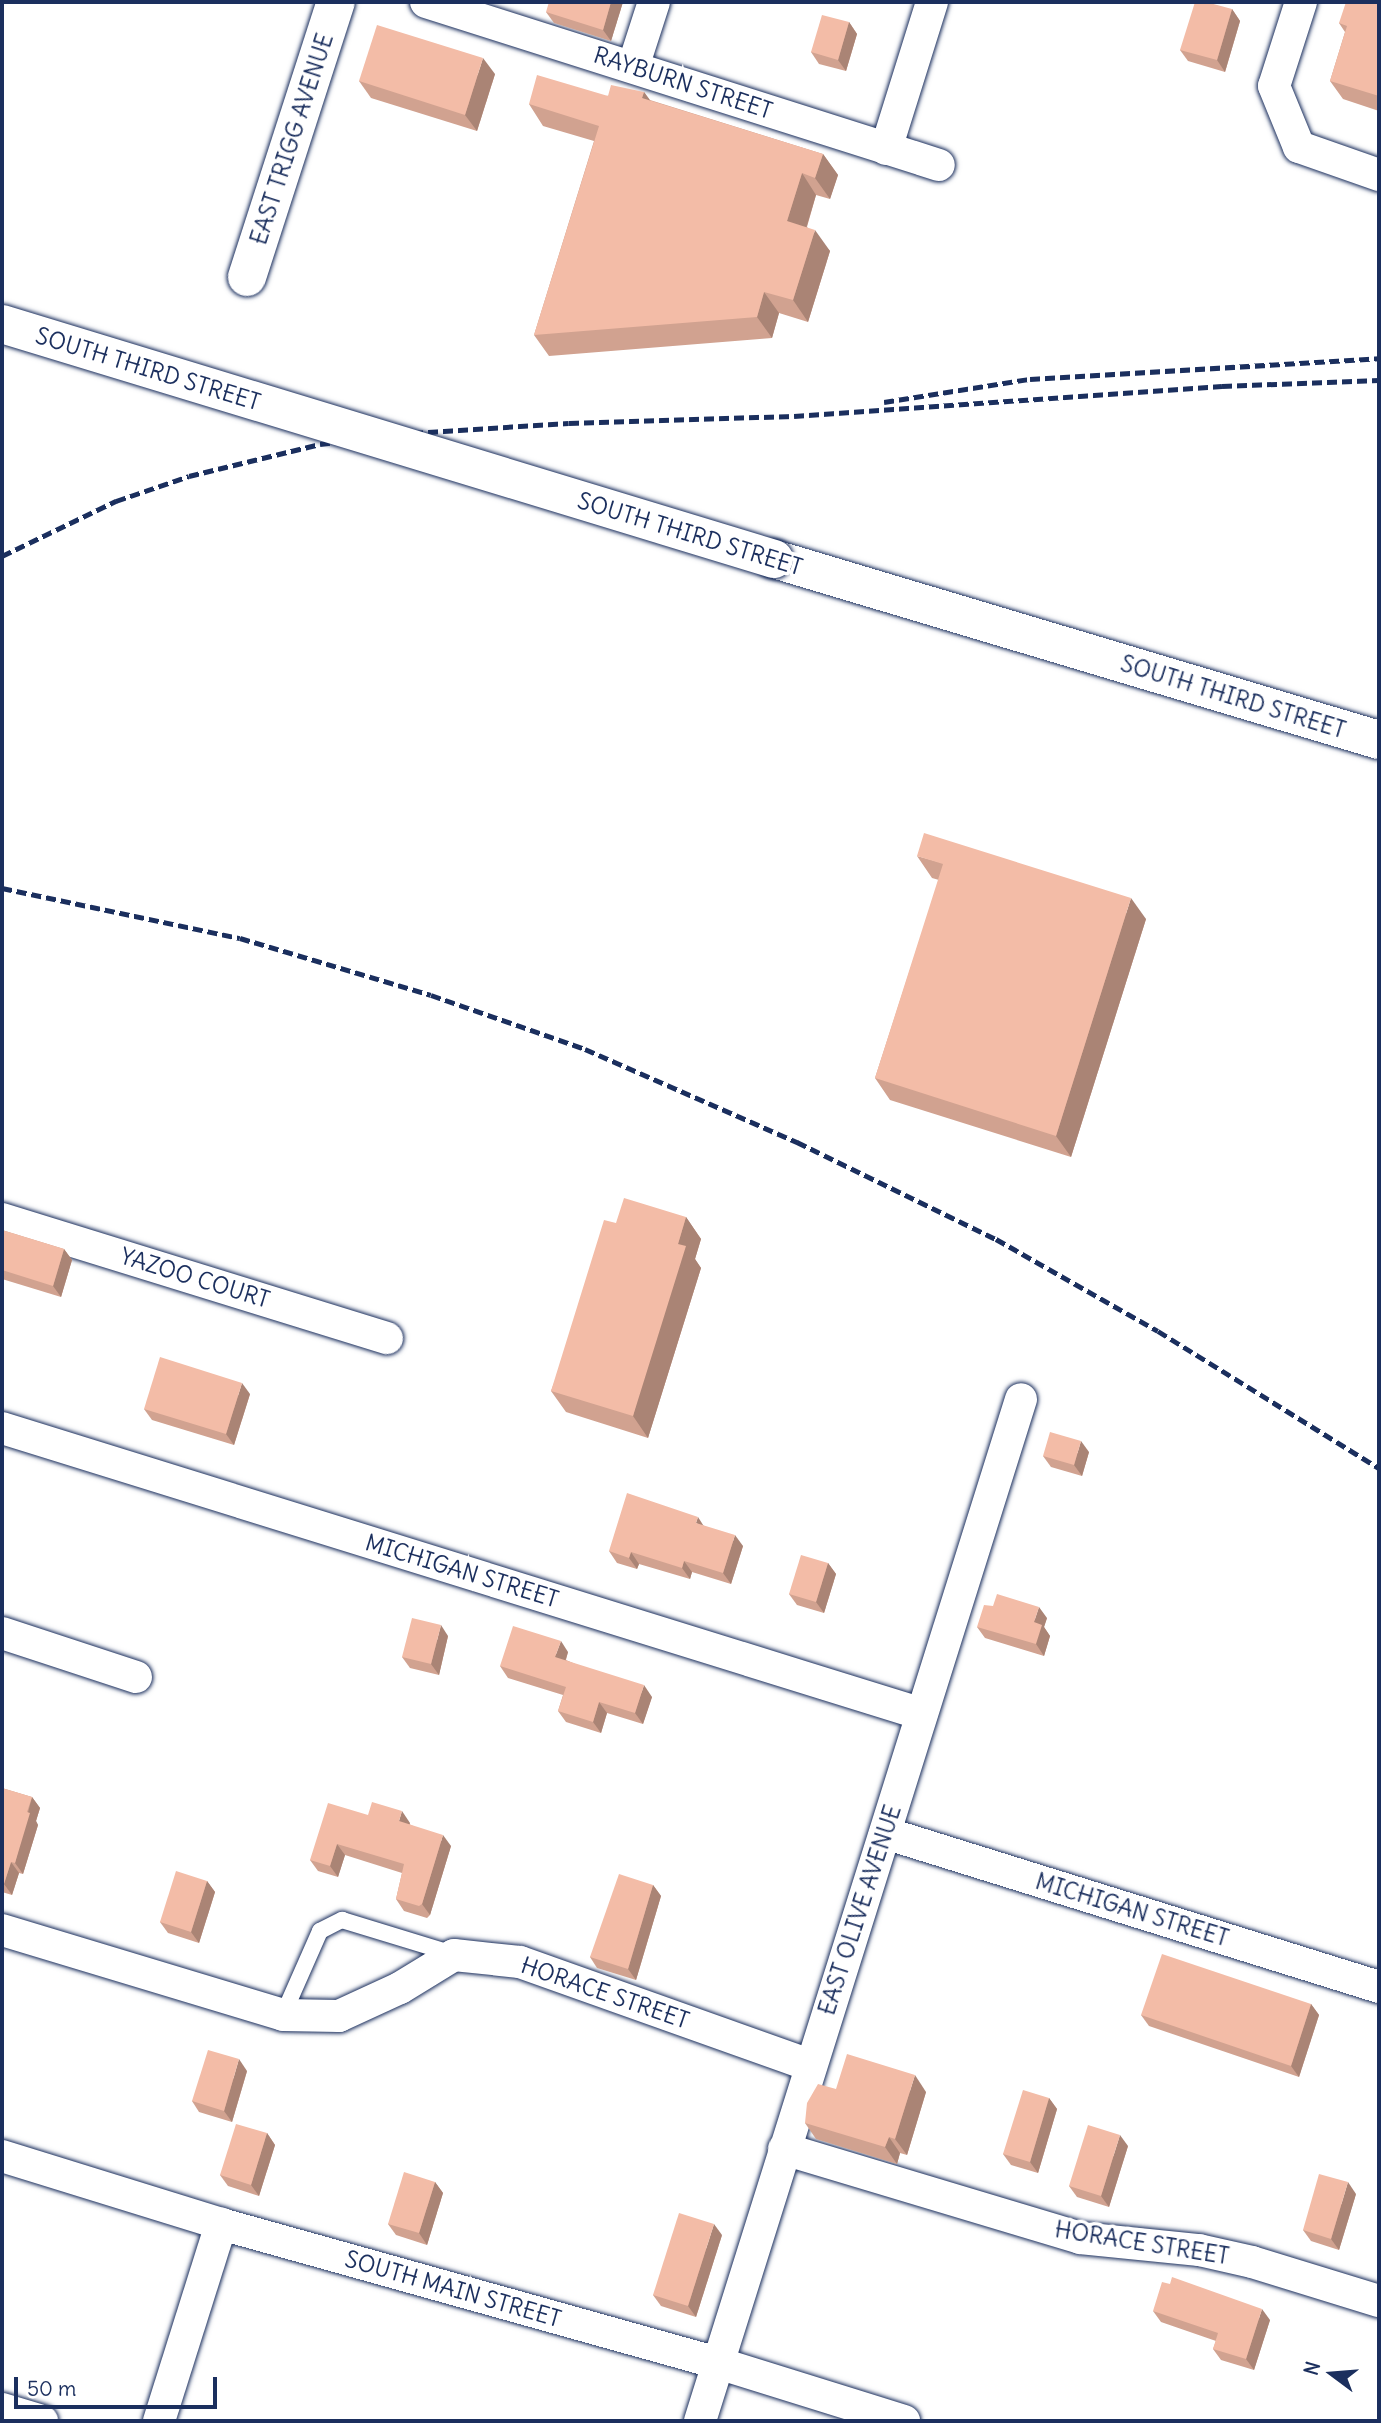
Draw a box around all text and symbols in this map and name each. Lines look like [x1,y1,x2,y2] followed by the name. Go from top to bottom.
[245,30,339,248] street label: EAST TRIGG AVENUE
[590,41,776,125] street label: RAYBURN STREET
[32,322,264,416] street label: SOUTH THIRD STREET
[574,487,806,581] street label: SOUTH THIRD STREET
[1117,650,1349,744] street label: SOUTH THIRD STREET
[117,1242,273,1314] street label: YAZOO COURT
[362,1528,562,1614] street label: MICHIGAN STREET
[813,1801,907,2019] street label: EAST OLIVE AVENUE
[1032,1867,1232,1953] street label: MICHIGAN STREET
[517,1951,693,2035] street label: HORACE STREET
[1053,2216,1231,2270] street label: HORACE STREET
[342,2245,564,2333] street label: SOUTH MAIN STREET
[1297,2339,1367,2409] north arrow
[1298,2359,1325,2378] text: N
[18,2364,220,2408] scale bar
[27,2375,76,2402] text: 50 m

